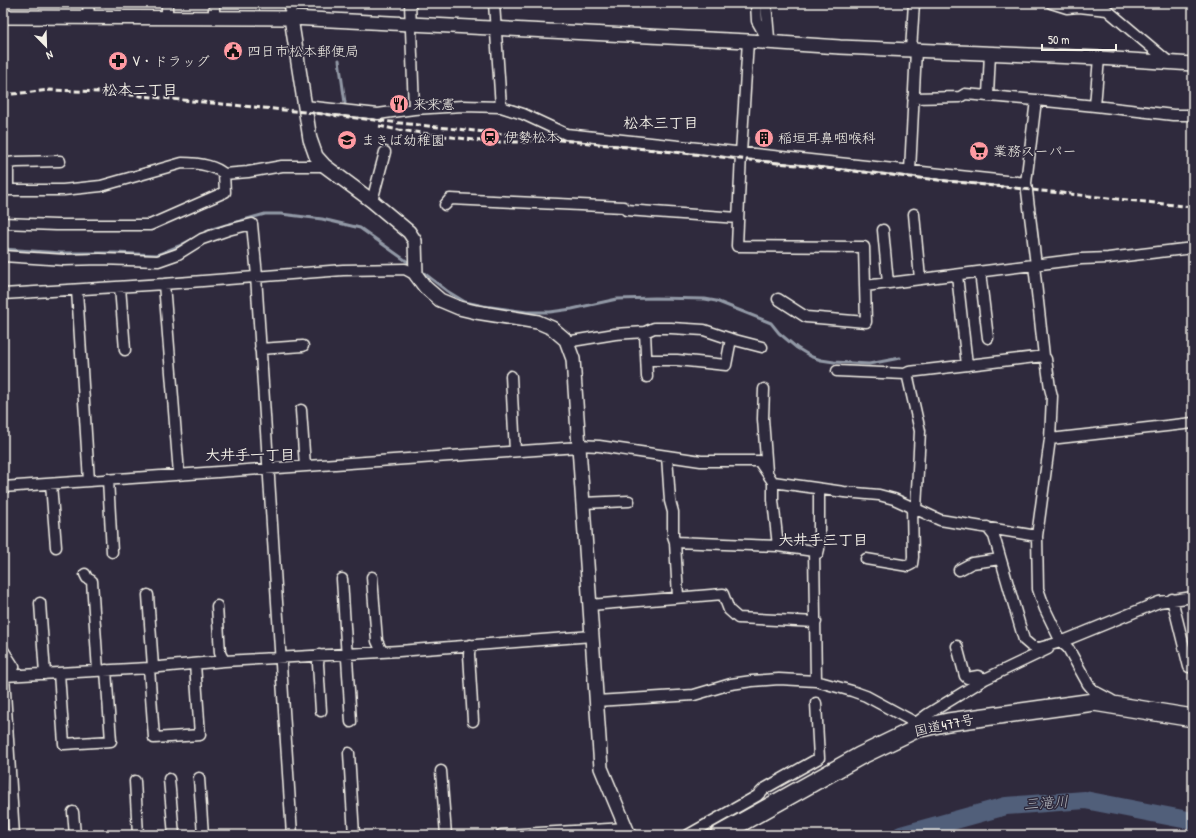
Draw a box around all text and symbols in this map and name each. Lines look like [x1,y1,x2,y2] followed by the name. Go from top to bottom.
[26,26,66,66] north arrow
[1042,26,1116,52] scale bar
[1048,31,1069,48] text: 50 m
[222,40,244,62] public building icon: 四日市松本郵便局
[247,41,359,60] place label: 四日市松本郵便局
[44,48,55,63] text: N
[107,50,129,72] pharmacy icon: V・ドラッグ
[132,51,210,70] place label: V・ドラッグ
[102,79,178,100] district label: 松本二丁目
[388,93,410,115] restaurant icon: 来来憲
[413,94,455,113] place label: 来来憲
[623,112,699,133] district label: 松本三丁目
[479,126,501,148] station icon: 伊勢松本
[504,127,560,146] place label: 伊勢松本
[753,127,775,149] building icon: 稲垣耳鼻咽喉科
[778,128,876,147] place label: 稲垣耳鼻咽喉科
[336,129,358,151] school or university icon: まきば幼稚園
[361,130,445,149] place label: まきば幼稚園
[968,140,990,162] supermarket icon: 業務スーパー
[993,141,1076,160] place label: 業務スーパー
[205,444,295,465] district label: 大井手一丁目
[778,529,868,550] district label: 大井手三丁目
[912,709,976,740] street label: 国道477号
[1023,790,1069,815] water label: 三滝川

